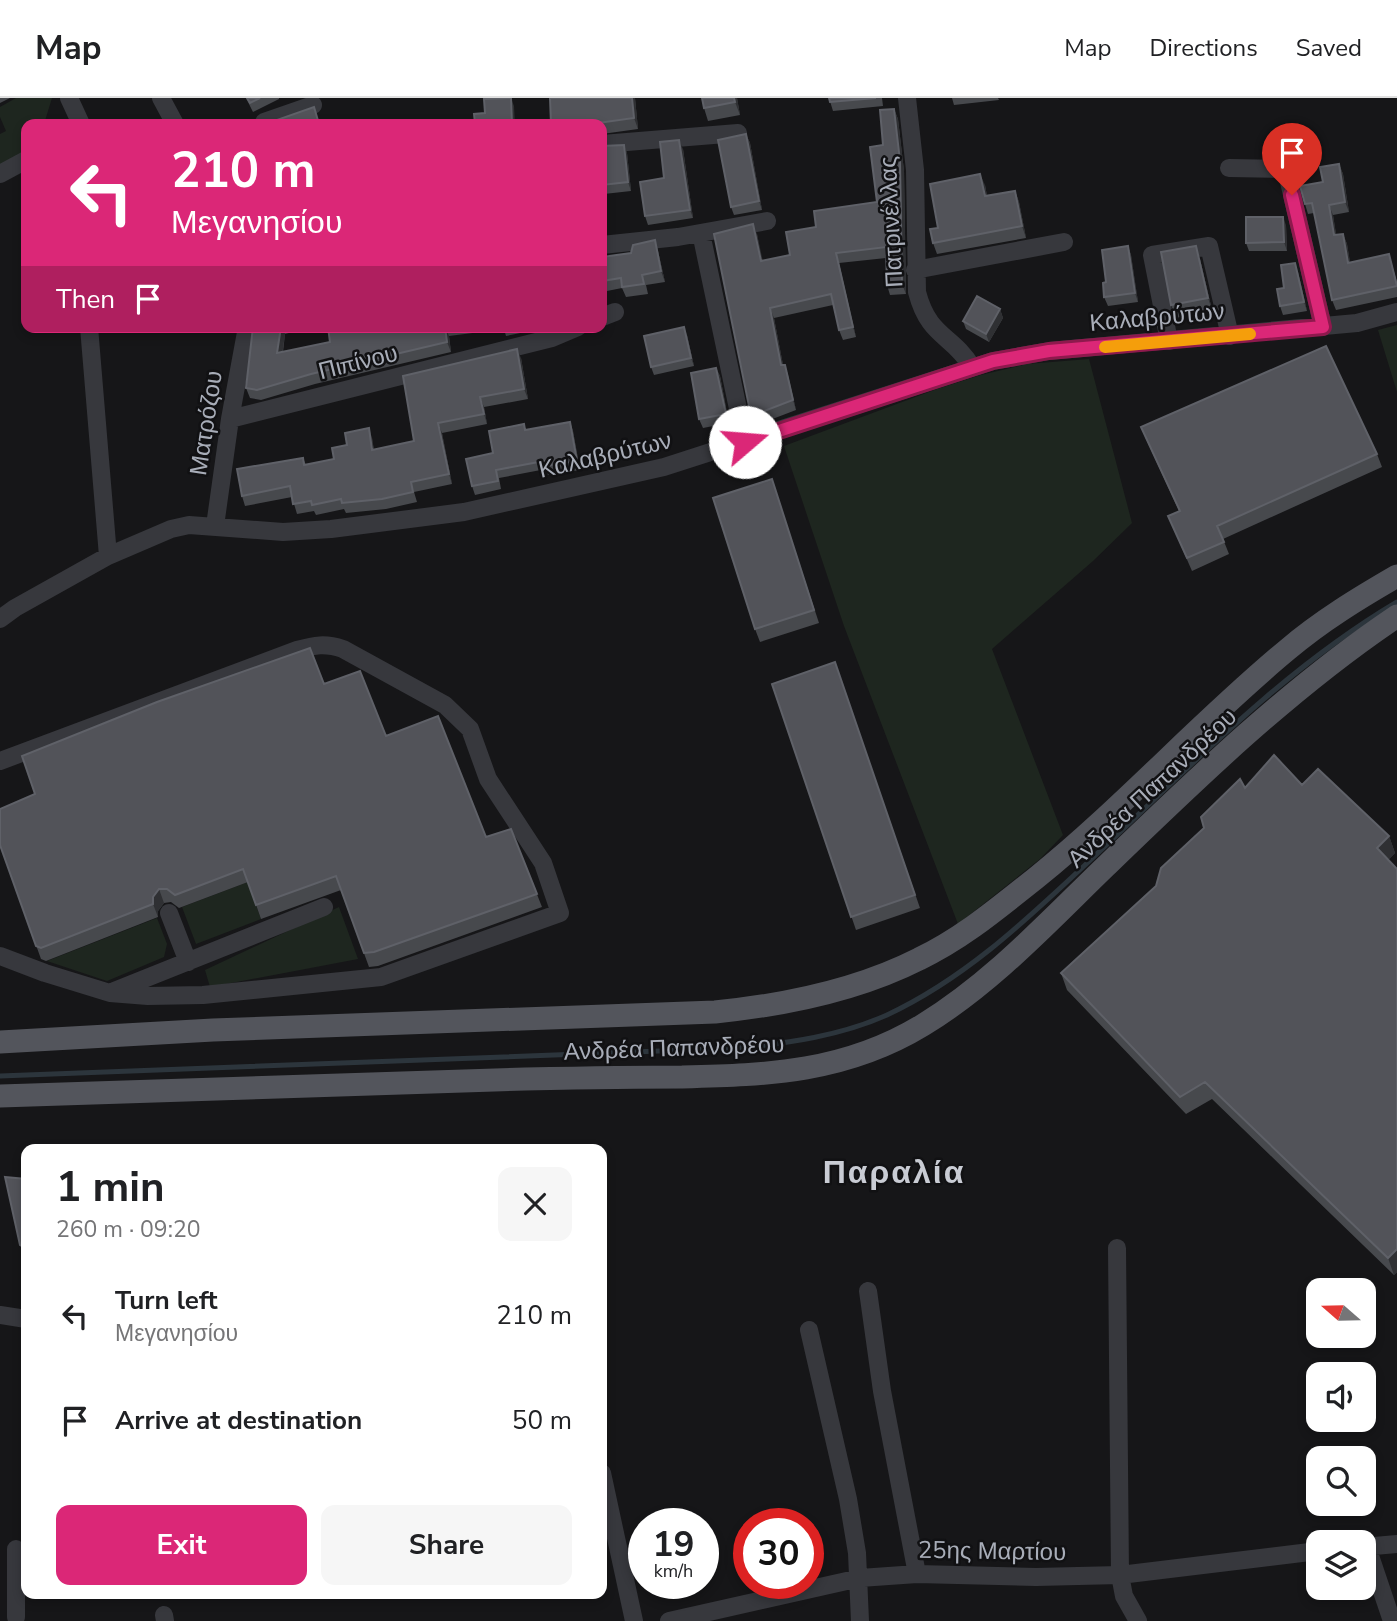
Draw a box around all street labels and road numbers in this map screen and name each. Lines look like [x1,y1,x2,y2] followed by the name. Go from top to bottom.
[872,156,910,288] street label: Πατρινέλλας
[1088,295,1226,339] street label: Καλαβρύτων
[315,337,401,387] street label: Πιπίνου
[182,368,230,478] street label: Ματρόζου
[535,424,675,486] street label: Καλαβρύτων
[1060,701,1244,875] street label: Ανδρέα Παπανδρέου
[563,1028,785,1068] street label: Ανδρέα Παπανδρέου
[918,1534,1066,1568] street label: 25ης Μαρτίου

